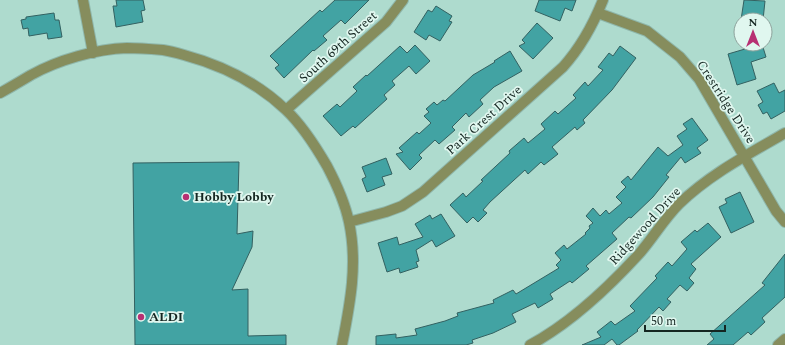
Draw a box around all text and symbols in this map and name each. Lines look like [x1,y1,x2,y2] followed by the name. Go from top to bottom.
[294,6,382,88] street label: South 69th Street
[733,12,773,52] north arrow
[749,14,758,31] text: N
[691,56,761,148] street label: Crestridge Drive
[442,80,526,160] street label: Park Crest Drive
[604,182,686,270] street label: Ridgewood Drive
[194,187,274,207] place label: Hobby Lobby
[181,192,191,202] marker: Hobby Lobby
[149,307,183,327] place label: ALDI
[645,307,725,333] scale bar
[136,312,146,322] marker: ALDI
[651,312,676,331] text: 50 m

